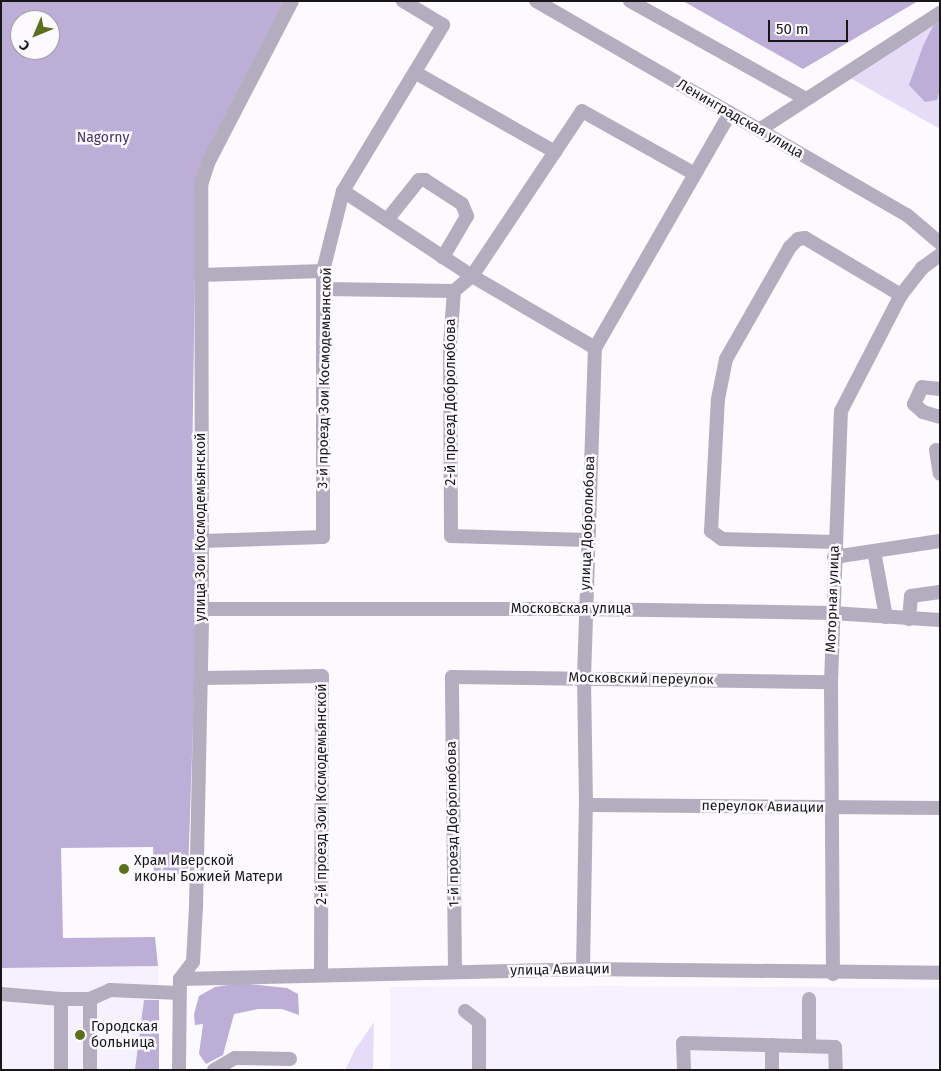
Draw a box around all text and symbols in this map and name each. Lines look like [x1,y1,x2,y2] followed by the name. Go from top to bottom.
[10,10,60,60] north arrow
[771,10,851,42] scale bar
[776,20,809,38] text: 50 m
[16,36,34,54] text: С
[674,76,806,162] street label: Ленинградская улица
[77,130,129,146] park label: Nagorny
[315,267,335,489] street label: 3-й проезд Зои Космодемьянской
[443,319,459,485] street label: 2-й проезд Добролюбова
[193,432,209,622] street label: улица Зои Космодемьянской
[577,455,599,591] street label: улица Добролюбова
[823,545,843,653] street label: Моторная улица
[511,601,631,617] street label: Московская улица
[568,669,714,689] street label: Московский переулок
[314,683,330,905] street label: 2-й проезд Зои Космодемьянской
[443,741,463,907] street label: 1-й проезд Добролюбова
[702,798,824,816] street label: переулок Авиации
[134,853,283,886] place label: Храм Иверской иконы Божией Матери
[118,863,130,875] marker: Храм Иверской иконы Божией Матери
[510,961,610,979] street label: улица Авиации
[91,1019,158,1052] place label: Городская больница
[73,1028,87,1042] marker: Городская больница

